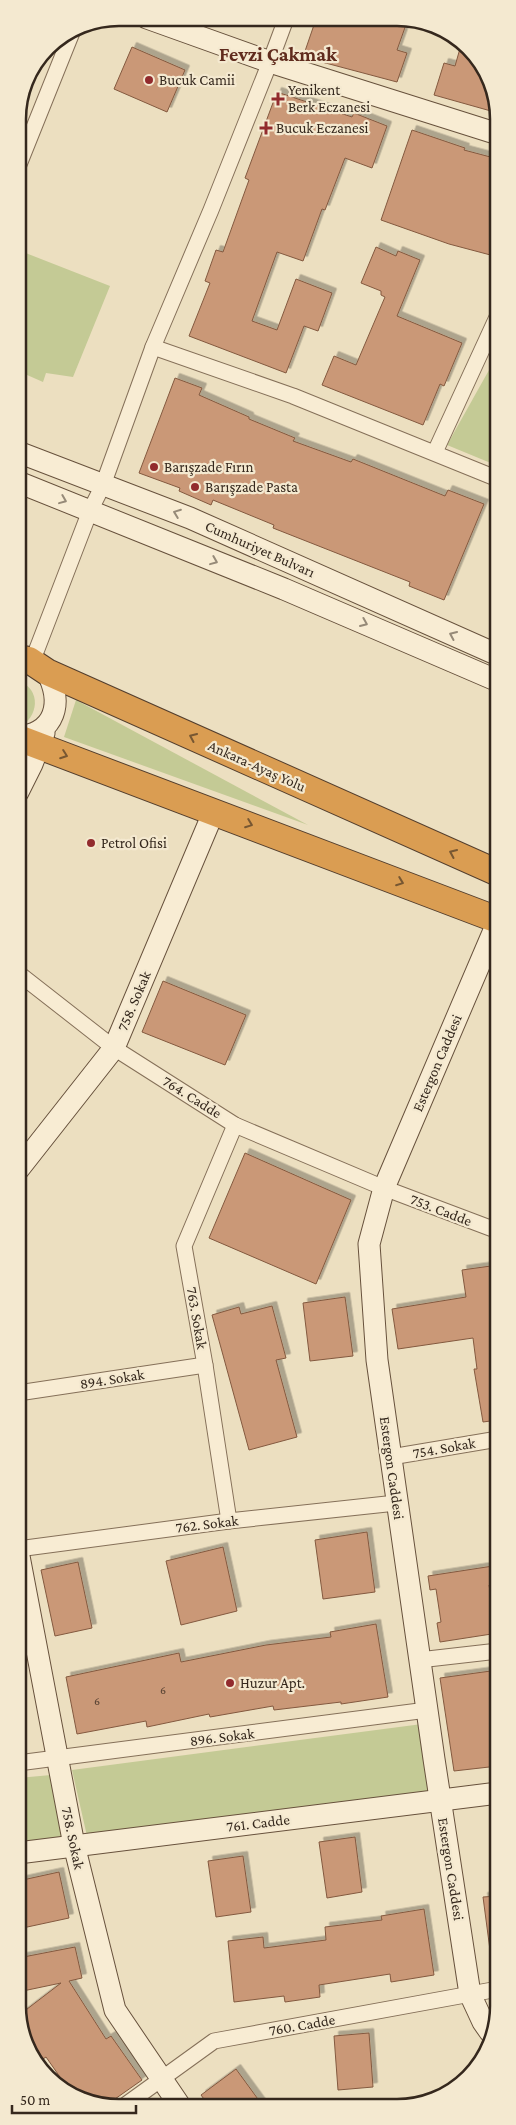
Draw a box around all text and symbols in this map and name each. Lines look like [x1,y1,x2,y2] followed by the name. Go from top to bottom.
[219,43,338,65] district label: Fevzi Çakmak
[159,72,235,88] place label: Bucuk Camii
[143,74,155,86] marker: Bucuk Camii
[288,82,370,115] place label: Yenikent Berk Eczanesi
[272,93,284,105] marker: Yenikent Berk Eczanesi
[276,120,369,136] place label: Bucuk Eczanesi
[260,122,272,134] marker: Bucuk Eczanesi
[164,459,253,476] place label: Barışzade Fırın
[148,461,160,473] marker: Barışzade Fırın
[205,479,298,496] place label: Barışzade Pasta
[189,481,201,493] marker: Barışzade Pasta
[58,494,67,505] one-way arrow
[173,509,181,519] one-way arrow
[202,518,317,581] street label: Cumhuriyet Bulvarı
[209,555,218,565] one-way arrow
[359,617,368,628] one-way arrow
[449,631,458,641] one-way arrow
[189,733,198,744] one-way arrow
[205,737,308,796] street label: Ankara-Ayaş Yolu
[59,749,68,759] one-way arrow
[244,818,253,829] one-way arrow
[101,835,167,851] place label: Petrol Ofisi
[85,837,97,849] marker: Petrol Ofisi
[449,849,458,859] one-way arrow
[396,877,404,887] one-way arrow
[114,968,154,1033] street label: 758. Sokak
[409,1012,466,1114] street label: Estergon Caddesi
[160,1073,225,1122] street label: 764. Cadde
[408,1191,475,1229] street label: 753. Cadde
[184,1286,210,1351] street label: 763. Sokak
[79,1366,146,1392] street label: 894. Sokak
[376,1415,407,1521] street label: Estergon Caddesi
[411,1434,477,1461] street label: 754. Sokak
[175,1512,240,1536] street label: 762. Sokak
[240,1675,305,1692] place label: Huzur Apt.
[224,1677,236,1689] marker: Huzur Apt.
[160,1683,166,1697] house number: 6
[94,1694,100,1708] house number: 6
[189,1725,256,1749] street label: 896. Sokak
[59,1805,88,1872] street label: 758. Sokak
[225,1811,291,1835] street label: 761. Cadde
[434,1816,467,1922] street label: Estergon Caddesi
[268,2011,337,2039] street label: 760. Cadde
[12,2082,136,2114] scale bar
[20,2092,50,2108] text: 50 m

